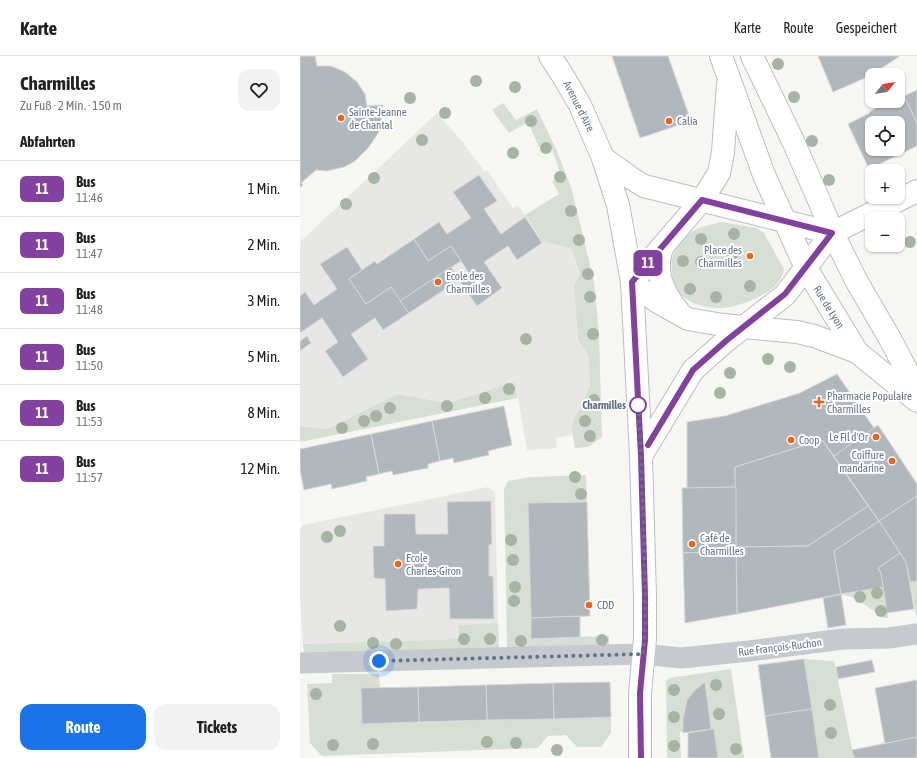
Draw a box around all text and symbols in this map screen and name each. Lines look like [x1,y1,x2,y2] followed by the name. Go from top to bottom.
[20,17,57,39] text: Karte
[734,20,761,36] text: Karte
[783,20,814,36] text: Route
[836,20,897,36] text: Gespeichert
[865,68,905,108] north arrow
[865,68,905,252] map controls
[238,69,280,111] button: heart
[20,72,95,94] text: Charmilles
[561,79,597,133] street label: Avenue d'Aïre
[20,98,122,113] text: Zu Fuß · 2 Min. · 150 m
[349,106,407,131] place label: Sainte-Jeanne de Chantal
[336,113,346,123] marker: Sainte-Jeanne de Chantal
[677,115,698,127] place label: Calia
[664,116,674,126] marker: Calia
[865,116,905,156] button: locate
[20,133,75,150] text: Abfahrten
[865,164,905,204] button: +
[76,173,96,190] text: Bus
[247,180,280,197] text: 1 Min.
[35,181,49,197] text: 11
[76,190,103,205] text: 11:46
[865,212,905,252] button: −
[76,229,96,246] text: Bus
[247,236,280,253] text: 2 Min.
[35,237,49,253] text: 11
[698,244,742,269] place label: Place des Charmilles
[76,246,103,261] text: 11:47
[630,250,666,276] line badge: 11
[745,251,755,261] marker: Place des Charmilles
[641,255,655,271] text: 11
[446,270,490,295] place label: Ecole des Charmilles
[433,277,443,287] marker: Ecole des Charmilles
[811,284,847,330] street label: Rue de Lyon
[76,285,96,302] text: Bus
[247,292,280,309] text: 3 Min.
[35,293,49,309] text: 11
[76,302,103,317] text: 11:48
[76,341,96,358] text: Bus
[247,348,280,365] text: 5 Min.
[35,349,49,365] text: 11
[76,358,103,373] text: 11:50
[827,390,912,415] place label: Pharmacie Populaire Charmilles
[629,396,647,414] marker: Charmilles
[76,397,96,414] text: Bus
[814,397,824,407] marker: Pharmacie Populaire Charmilles
[582,399,626,411] place label: Charmilles
[247,404,280,421] text: 8 Min.
[35,405,49,421] text: 11
[76,414,103,429] text: 11:53
[829,431,869,443] place label: Le Fil d'Or
[871,432,881,442] marker: Le Fil d'Or
[799,434,820,446] place label: Coop
[786,435,796,445] marker: Coop
[839,449,884,474] place label: Coiffure mandarine
[76,453,96,470] text: Bus
[887,456,897,466] marker: Coiffure mandarine
[240,460,280,477] text: 12 Min.
[35,461,49,477] text: 11
[76,470,103,485] text: 11:57
[700,532,744,557] place label: Café de Charmilles
[687,539,697,549] marker: Café de Charmilles
[406,552,461,577] place label: Ecole Charles-Giron
[393,559,403,569] marker: Ecole Charles-Giron
[597,599,614,611] place label: CDD
[584,600,594,610] marker: CDD
[738,636,822,658] street label: Rue François-Ruchon
[369,651,389,671] your location
[20,704,146,750] button: Route
[154,704,280,750] button: Tickets

